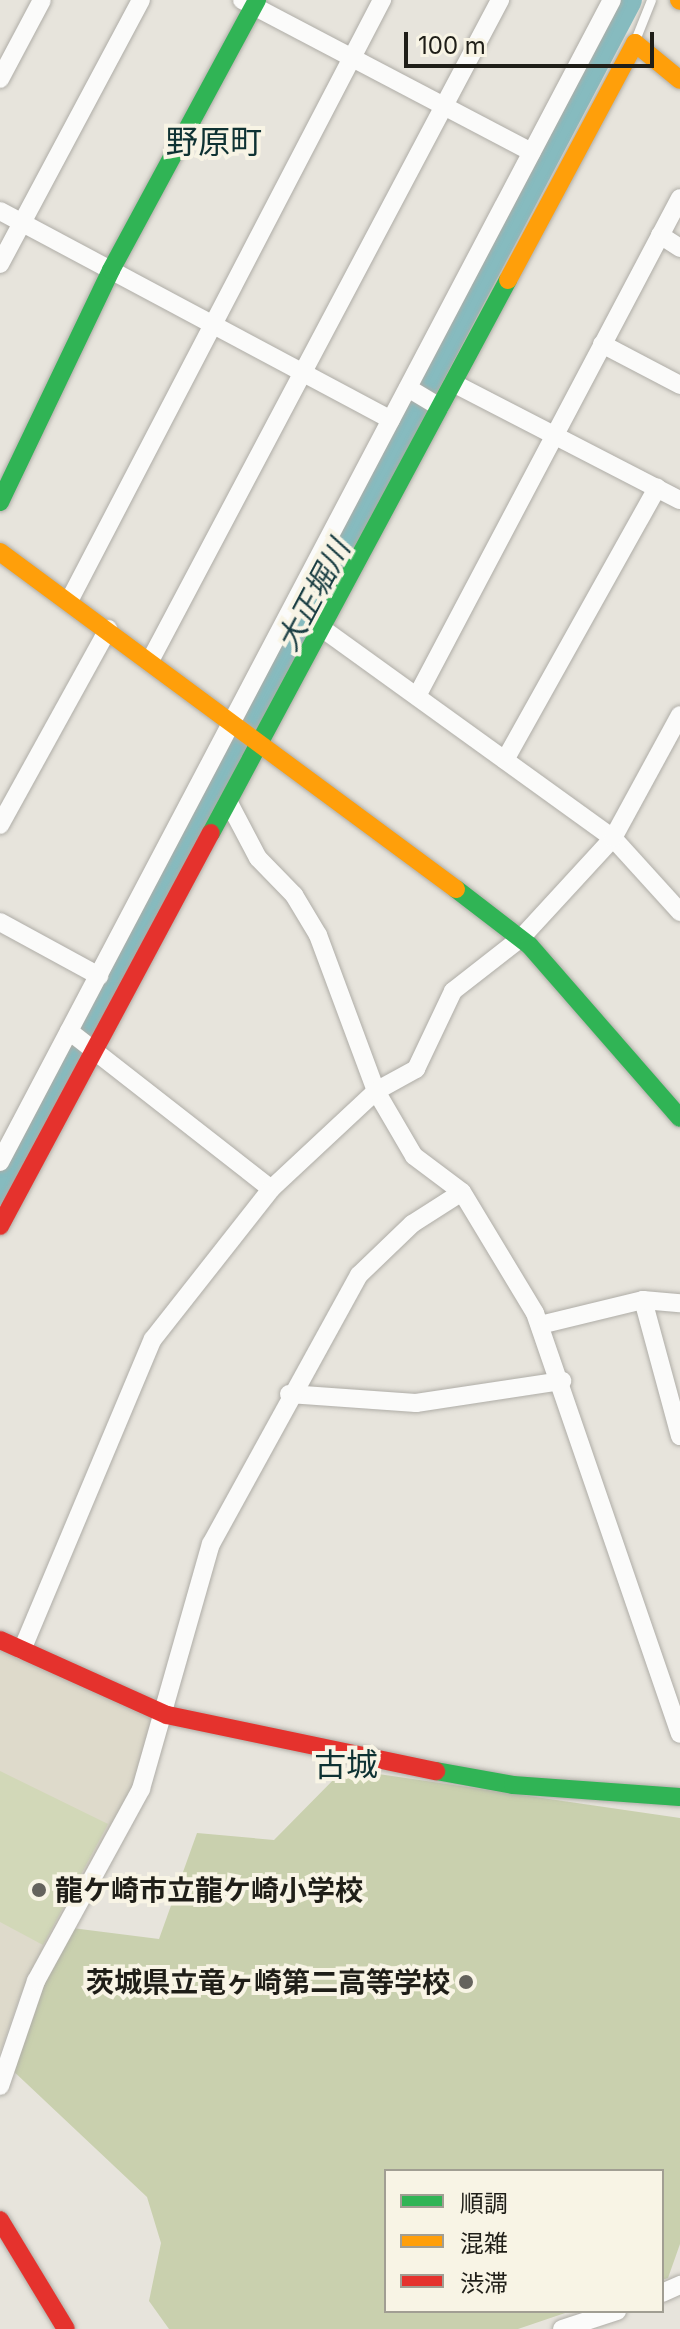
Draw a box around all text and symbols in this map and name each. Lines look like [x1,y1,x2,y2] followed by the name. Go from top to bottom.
[408,16,658,66] scale bar
[418,31,486,60] text: 100 m
[166,123,262,161] district label: 野原町
[269,534,357,656] water label: 大正堀川
[314,1746,378,1784] district label: 古城
[55,1873,363,1907] place label: 龍ケ崎市立龍ケ崎小学校
[30,1881,48,1899] marker: 龍ケ崎市立龍ケ崎小学校
[86,1965,450,1999] place label: 茨城県立竜ヶ崎第二高等学校
[457,1973,475,1991] marker: 茨城県立竜ヶ崎第二高等学校
[384,2169,664,2313] legend
[460,2189,508,2218] text: 順調
[460,2229,508,2258] text: 混雑
[460,2269,508,2298] text: 渋滞

